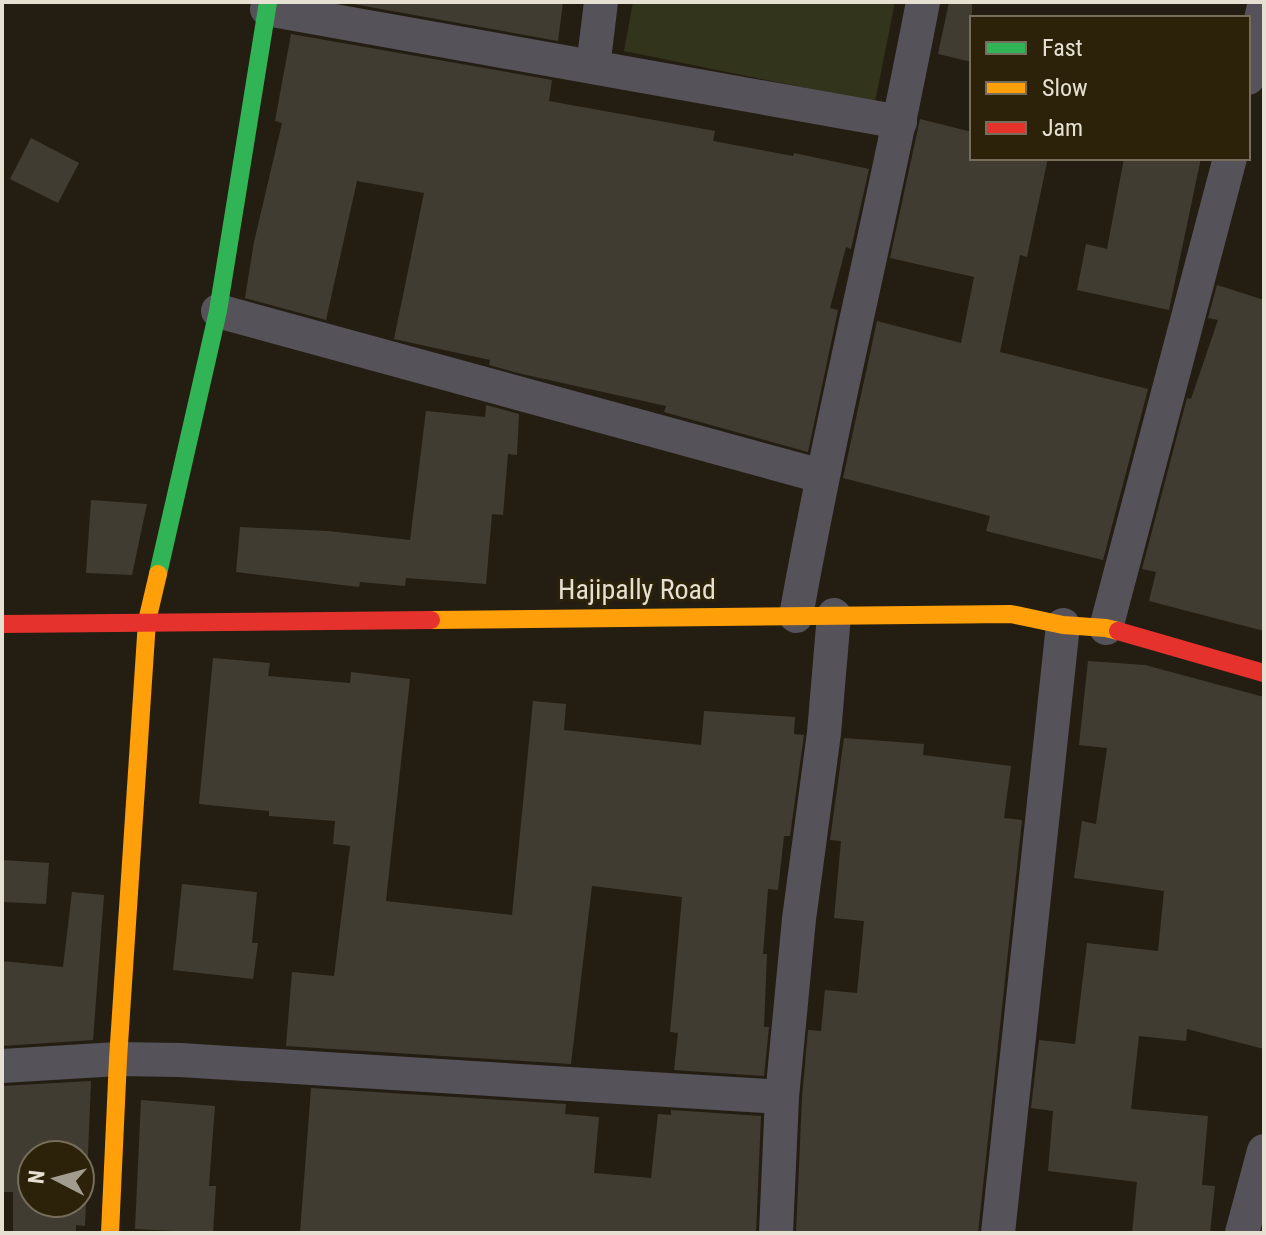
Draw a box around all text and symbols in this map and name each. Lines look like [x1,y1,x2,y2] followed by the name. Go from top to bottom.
[970,16,1250,160] legend
[1042,34,1083,62] text: Fast
[1042,74,1088,102] text: Slow
[1042,114,1083,142] text: Jam
[558,573,716,606] street label: Hajipally Road
[16,1139,96,1219] north arrow
[23,1169,50,1185] text: N

